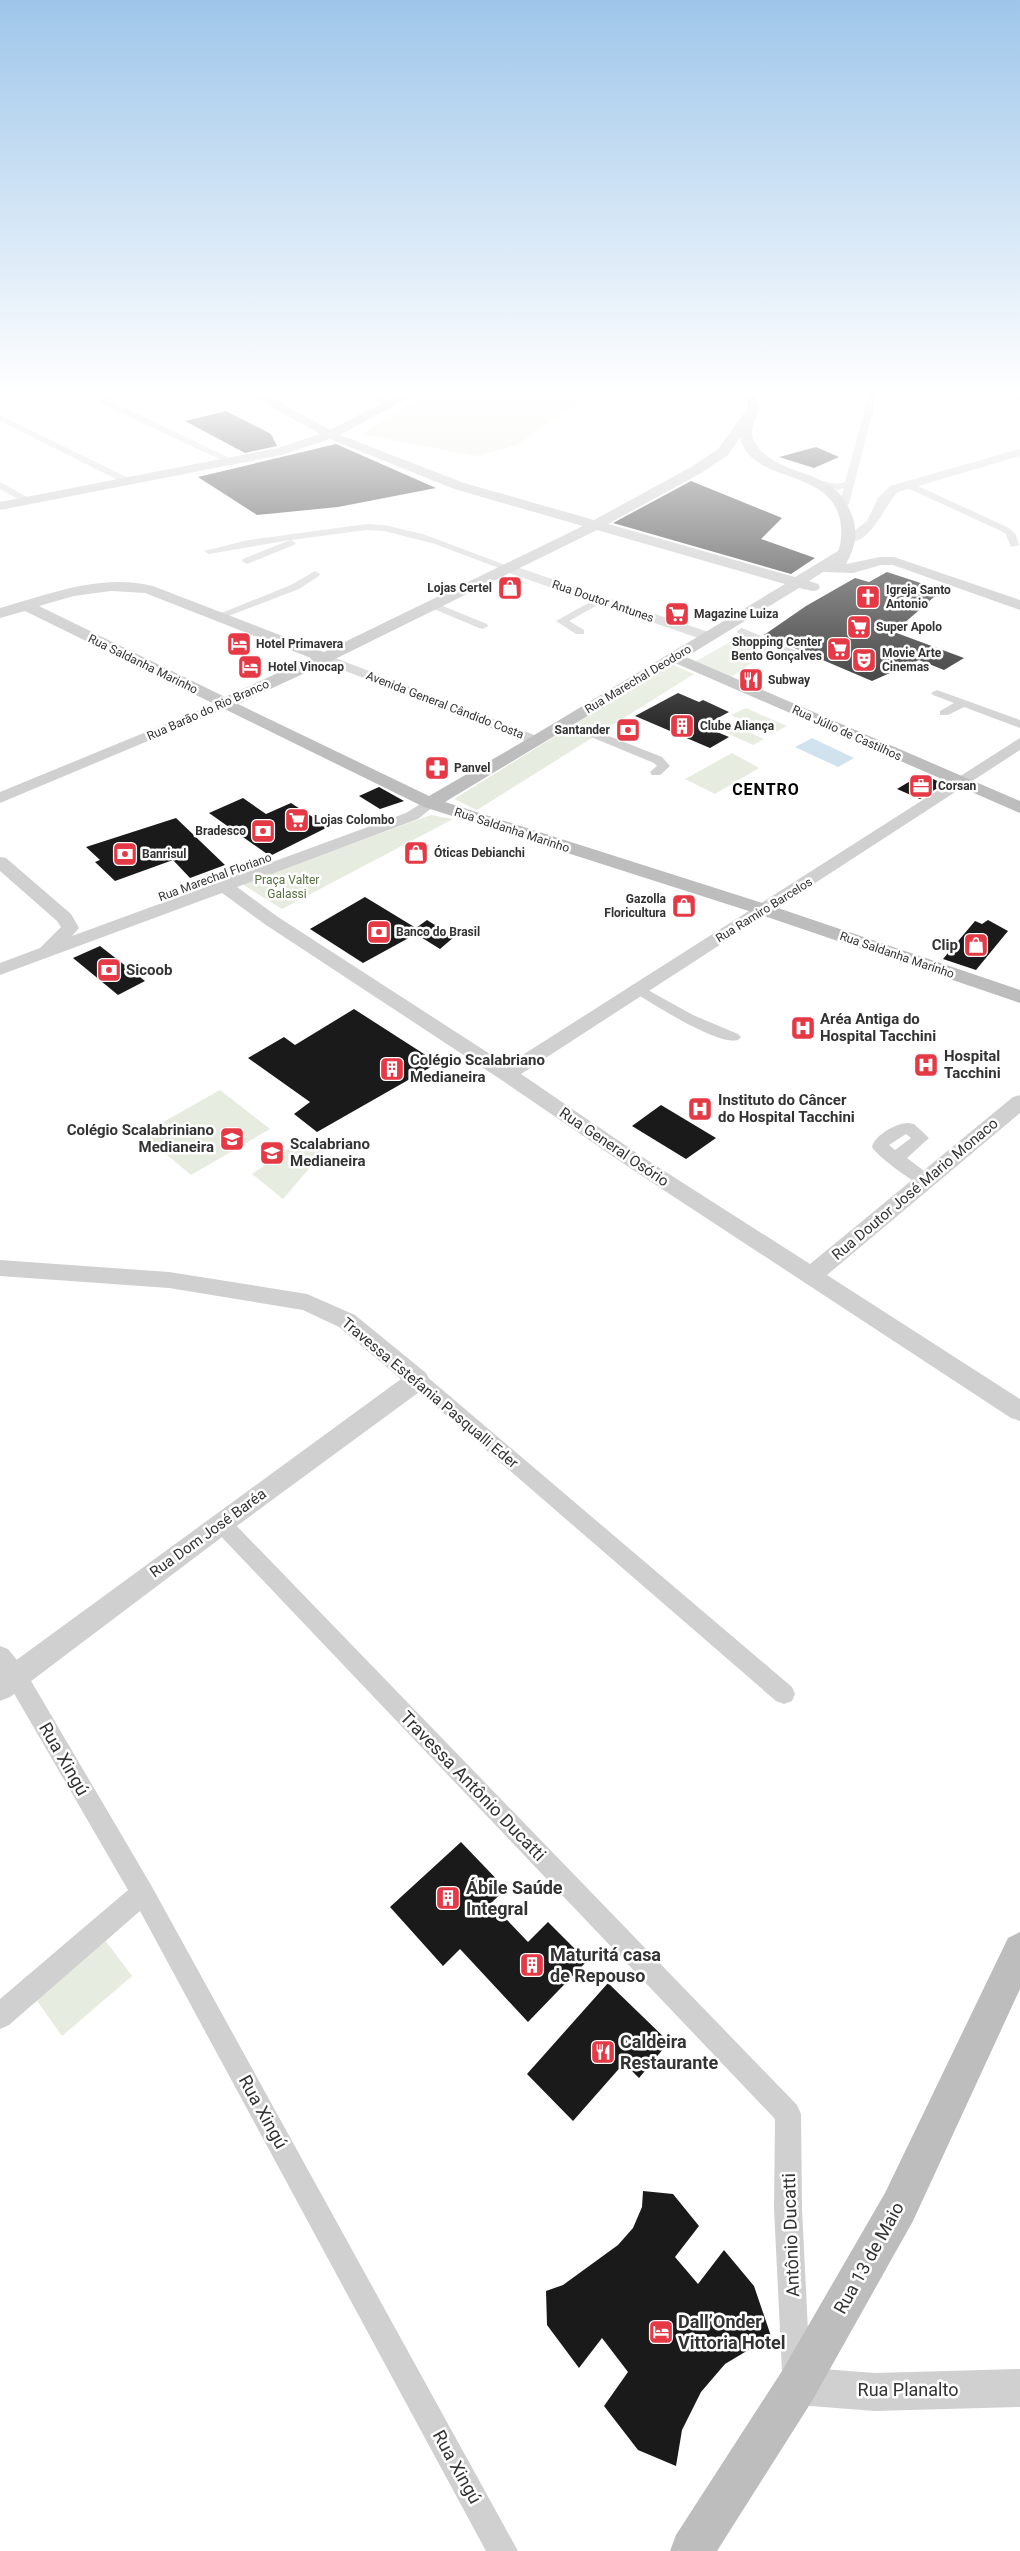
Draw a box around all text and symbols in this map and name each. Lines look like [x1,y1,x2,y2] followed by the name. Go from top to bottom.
[497,575,523,601] shop icon: Lojas Certel
[550,577,656,625] street label: Rua Doutor Antunes
[427,581,492,595] place label: Lojas Certel
[886,583,951,611] place label: Igreja Santo Antonio
[855,584,881,610] church icon: Igreja Santo Antonio
[664,601,690,627] supermarket icon: Magazine Luiza
[694,607,779,621] place label: Magazine Luiza
[846,614,872,640] supermarket icon: Super Apolo
[876,620,942,634] place label: Super Apolo
[86,631,200,697] street label: Rua Saldanha Marinho
[226,631,252,657] hotel icon: Hotel Primavera
[731,635,823,663] place label: Shopping Center Bento Gonçalves
[826,636,852,662] supermarket icon: Shopping Center Bento Gonçalves
[256,637,344,651] place label: Hotel Primavera
[582,642,694,716] street label: Rua Marechal Deodoro
[882,646,942,674] place label: Movie Arte Cinemas
[851,647,877,673] theatre icon: Movie Arte Cinemas
[237,654,263,680] hotel icon: Hotel Vinocap
[268,660,344,674] place label: Hotel Vinocap
[738,667,764,693] restaurant icon: Subway
[364,668,526,742] street label: Avenida General Cândido Costa
[768,673,811,687] place label: Subway
[145,677,271,743] street label: Rua Barão do Rio Branco
[790,703,904,763] street label: Rua Júlio de Castilhos
[669,713,695,739] building icon: Clube Aliança
[615,717,641,743] bank icon: Santander
[700,719,775,733] place label: Clube Aliança
[555,723,611,737] place label: Santander
[424,755,450,781] pharmacy icon: Panvel
[454,761,490,775] place label: Panvel
[908,773,934,799] office icon: Corsan
[938,779,977,793] place label: Corsan
[732,780,800,799] district label: CENTRO
[453,805,571,855] street label: Rua Saldanha Marinho
[284,807,310,833] supermarket icon: Lojas Colombo
[314,813,395,827] place label: Lojas Colombo
[250,818,276,844] bank icon: Bradesco
[195,824,246,838] place label: Bradesco
[403,840,429,866] shop icon: Óticas Debianchi
[112,841,138,867] bank icon: Banrisul
[434,845,525,860] place label: Óticas Debianchi
[142,847,186,861] place label: Banrisul
[156,850,274,904] street label: Rua Marechal Floriano
[255,873,319,901] park label: Praça Valter Galassi
[713,875,815,945] street label: Rua Ramiro Barcelos
[604,892,667,920] place label: Gazolla Floricultura
[671,893,697,919] shop icon: Gazolla Floricultura
[366,919,392,945] bank icon: Banco do Brasil
[396,925,480,939] place label: Banco do Brasil
[838,929,956,981] street label: Rua Saldanha Marinho
[963,932,989,958] shop icon: Clip
[932,936,958,954] place label: Clip
[96,957,122,983] bank icon: Sicoob
[126,961,172,979] place label: Sicoob
[820,1010,936,1045] place label: Aréa Antiga do Hospital Tacchini
[790,1015,816,1041] hospital icon: Aréa Antiga do Hospital Tacchini
[944,1047,1001,1082] place label: Hospital Tacchini
[410,1051,545,1086] place label: Colégio Scalabriano Medianeira
[913,1052,939,1078] hospital icon: Hospital Tacchini
[379,1056,405,1082] building icon: Colégio Scalabriano Medianeira
[718,1091,855,1126] place label: Instituto do Câncer do Hospital Tacchini
[687,1096,713,1122] hospital icon: Instituto do Câncer do Hospital Tacchini
[556,1104,672,1190] street label: Rua General Osório
[828,1114,1002,1264] street label: Rua Doutor José Mario Monaco
[67,1121,214,1156] place label: Colégio Scalabriniano Medianeira
[219,1126,245,1152] school or university icon: Colégio Scalabriniano Medianeira
[290,1135,370,1170] place label: Scalabriano Medianeira
[259,1140,285,1166] school or university icon: Scalabriano Medianeira
[338,1314,522,1472] street label: Travessa Estefania Pasqualli Eder
[146,1485,270,1581] street label: Rua Dom José Baréa
[396,1706,550,1865] street label: Travessa Antônio Ducatti
[35,1718,94,1799] street label: Rua Xingú
[466,1877,563,1919] place label: Ábile Saúde Integral
[435,1885,461,1911] building icon: Ábile Saúde Integral
[550,1944,661,1986] place label: Maturitá casa de Repouso
[519,1952,545,1978] building icon: Maturitá casa de Repouso
[620,2031,718,2073] place label: Caldeira Restaurante
[590,2039,616,2065] restaurant icon: Caldeira Restaurante
[235,2071,292,2152] street label: Rua Xingú
[778,2173,803,2297] street label: Antônio Ducatti
[829,2198,908,2317] street label: Rua 13 de Maio
[678,2311,786,2353] place label: Dall’Onder Vittoria Hotel
[648,2319,674,2345] hotel icon: Dall’Onder Vittoria Hotel
[858,2379,958,2400] street label: Rua Planalto
[429,2426,486,2507] street label: Rua Xingú

